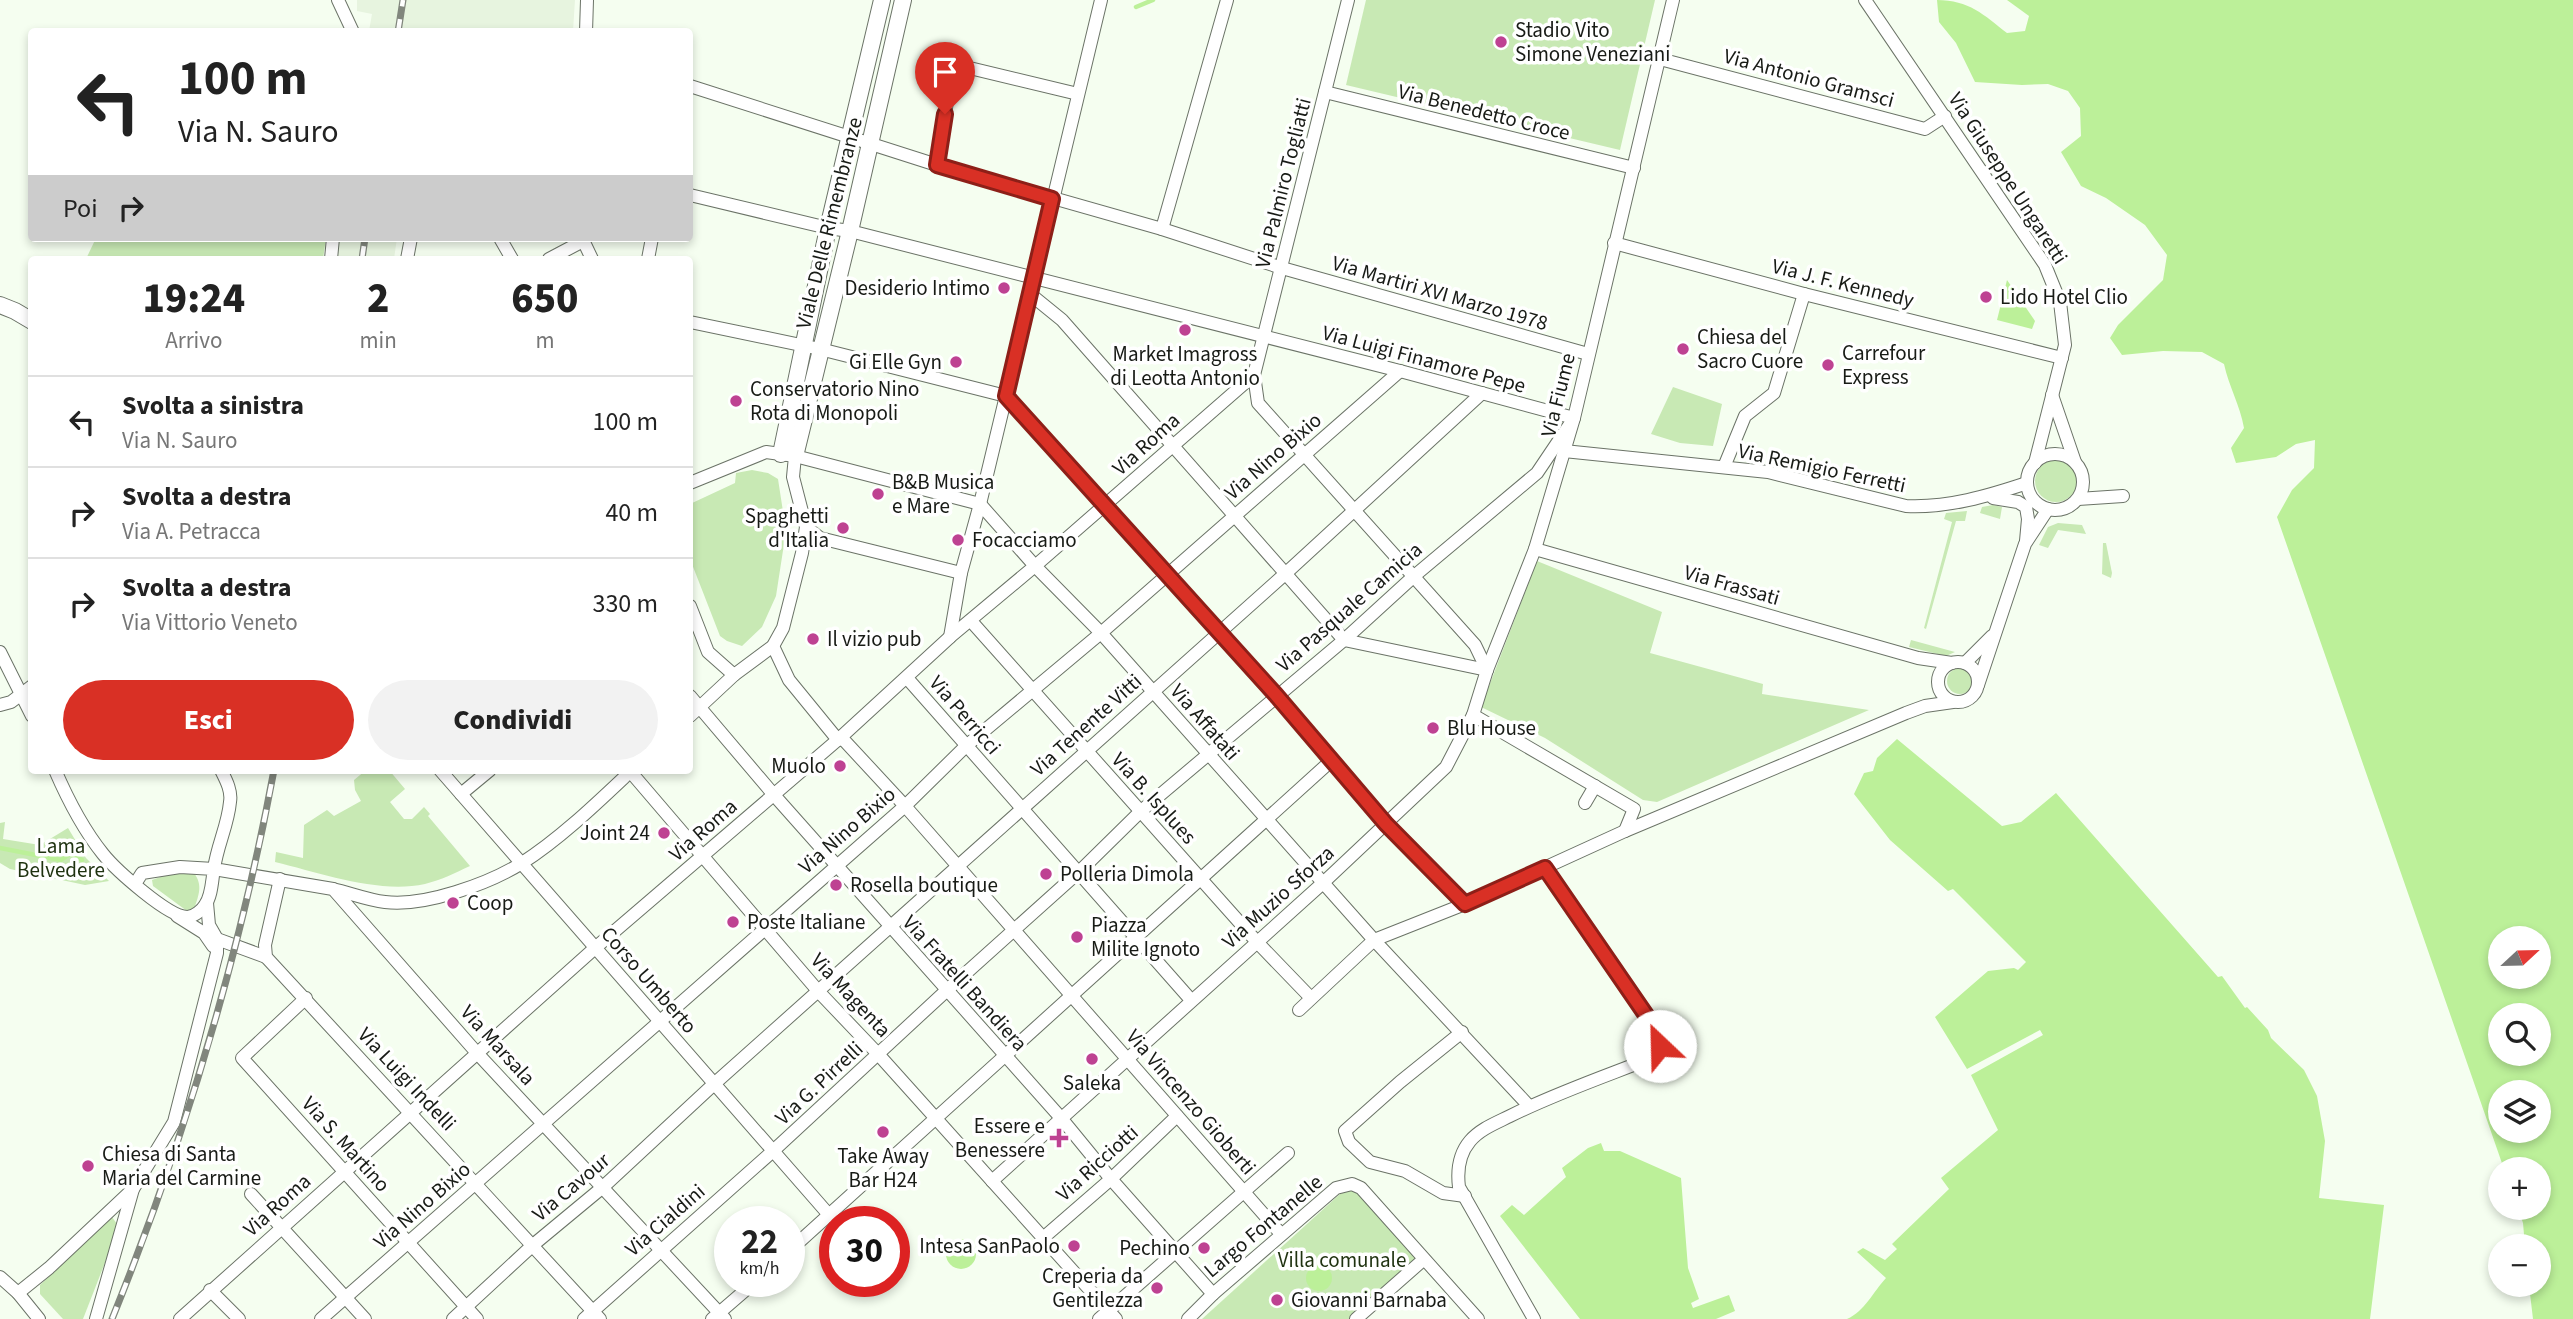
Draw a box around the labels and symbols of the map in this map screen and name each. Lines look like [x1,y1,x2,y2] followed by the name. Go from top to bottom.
[1515,15,1670,69] place label: Stadio Vito Simone Veneziani
[1493,34,1509,50] marker: Stadio Vito Simone Veneziani
[1720,41,1898,115] street label: Via Antonio Gramsci
[915,42,975,114] pin
[1395,76,1573,148] street label: Via Benedetto Croce
[1941,86,2075,270] street label: Via Giuseppe Ungaretti
[1247,95,1319,271] street label: Via Palmiro Togliatti
[788,114,870,332] street label: Viale Delle Rimembranze
[1329,248,1551,338] street label: Via Martiri XVI Marzo 1978
[1769,251,1917,315] street label: Via J. F. Kennedy
[845,273,990,303] place label: Desiderio Intimo
[996,280,1012,296] marker: Desiderio Intimo
[2000,282,2128,312] place label: Lido Hotel Clio
[1978,289,1994,305] marker: Lido Hotel Clio
[1319,317,1529,401] street label: Via Luigi Finamore Pepe
[1177,322,1193,338] marker: Market Imagross di Leotta Antonio
[1697,322,1803,376] place label: Chiesa del Sacro Cuore
[1842,338,1926,392] place label: Carrefour Express
[1110,339,1260,393] place label: Market Imagross di Leotta Antonio
[1675,341,1691,357] marker: Chiesa del Sacro Cuore
[849,347,942,377] place label: Gi Elle Gyn
[1533,350,1583,440] street label: Via Fiume
[948,354,964,370] marker: Gi Elle Gyn
[1820,357,1836,373] marker: Carrefour Express
[750,374,919,428] place label: Conservatorio Nino Rota di Monopoli
[728,393,744,409] marker: Conservatorio Nino Rota di Monopoli
[1106,405,1186,483] street label: Via Roma
[1218,405,1328,507] street label: Via Nino Bixio
[1735,436,1909,500] street label: Via Remigio Ferretti
[892,467,994,521] place label: B&B Musica e Mare
[870,486,886,502] marker: B&B Musica e Mare
[745,501,829,555] place label: Spaghetti d'Italia
[835,520,851,536] marker: Spaghetti d'Italia
[972,525,1077,555] place label: Focacciamo
[950,532,966,548] marker: Focacciamo
[1269,535,1429,679] street label: Via Pasquale Camicia
[1681,557,1783,613] street label: Via Frassati
[827,624,921,654] place label: Il vizio pub
[805,631,821,647] marker: Il vizio pub
[1024,667,1148,783] street label: Via Tenente Vitti
[922,669,1008,761] street label: Via Perricci
[1163,677,1247,767] street label: Via Affatati
[1447,713,1536,743] place label: Blu House
[1425,720,1441,736] marker: Blu House
[1105,745,1204,851] street label: Via B. Isplues
[771,751,826,781] place label: Muolo
[832,758,848,774] marker: Muolo
[792,779,902,881] street label: Via Nino Bixio
[662,792,744,868] street label: Via Roma
[580,818,650,848] place label: Joint 24
[656,825,672,841] marker: Joint 24
[17,831,105,885] park label: Lama Belvedere
[1215,838,1341,956] street label: Via Muzio Sforza
[1060,859,1194,889] place label: Polleria Dimola
[1038,866,1054,882] marker: Polleria Dimola
[850,870,998,900] place label: Rosella boutique
[828,877,844,893] marker: Rosella boutique
[467,888,513,918] place label: Coop
[445,895,461,911] marker: Coop
[747,907,865,937] place label: Poste Italiane
[896,908,1034,1058] street label: Via Fratelli Bandiera
[1091,910,1200,964] place label: Piazza Milite Ignoto
[725,914,741,930] marker: Poste Italiane
[594,920,704,1040] street label: Corso Umberto
[2488,926,2552,989] north arrow
[1069,929,1085,945] marker: Piazza Milite Ignoto
[804,946,898,1044] street label: Via Magenta
[454,998,542,1092] street label: Via Marsala
[1623,1009,1697,1083] position arrow
[351,1020,463,1138] street label: Via Luigi Indelli
[1119,1022,1263,1182] street label: Via Vincenzo Gioberti
[768,1034,870,1132] street label: Via G. Pirrelli
[1084,1051,1100,1067] marker: Saleka
[1063,1068,1121,1098] place label: Saleka
[295,1089,397,1199] street label: Via S. Martino
[955,1111,1045,1165] place label: Essere e Benessere
[1049,1118,1145,1208] street label: Via Ricciotti
[875,1124,891,1140] marker: Take Away Bar H24
[1051,1130,1067,1146] marker: Essere e Benessere
[102,1139,261,1193] place label: Chiesa di Santa Maria del Carmine
[837,1141,929,1195] place label: Take Away Bar H24
[526,1145,617,1228] street label: Via Cavour
[367,1154,477,1256] street label: Via Nino Bixio
[80,1158,96,1174] marker: Chiesa di Santa Maria del Carmine
[237,1166,317,1244] street label: Via Roma
[1197,1167,1329,1285] street label: Largo Fontanelle
[618,1177,712,1263] street label: Via Cialdini
[819,1206,910,1297] speed limit sign: 30
[919,1231,1060,1261] place label: Intesa SanPaolo
[1119,1233,1190,1263] place label: Pechino
[1066,1238,1082,1254] marker: Intesa SanPaolo
[1196,1240,1212,1256] marker: Pechino
[1278,1245,1406,1275] park label: Villa comunale
[1042,1261,1143,1315] place label: Creperia da Gentilezza
[1149,1280,1165,1296] marker: Creperia da Gentilezza
[1291,1285,1447,1315] place label: Giovanni Barnaba
[1269,1292,1285,1308] marker: Giovanni Barnaba

